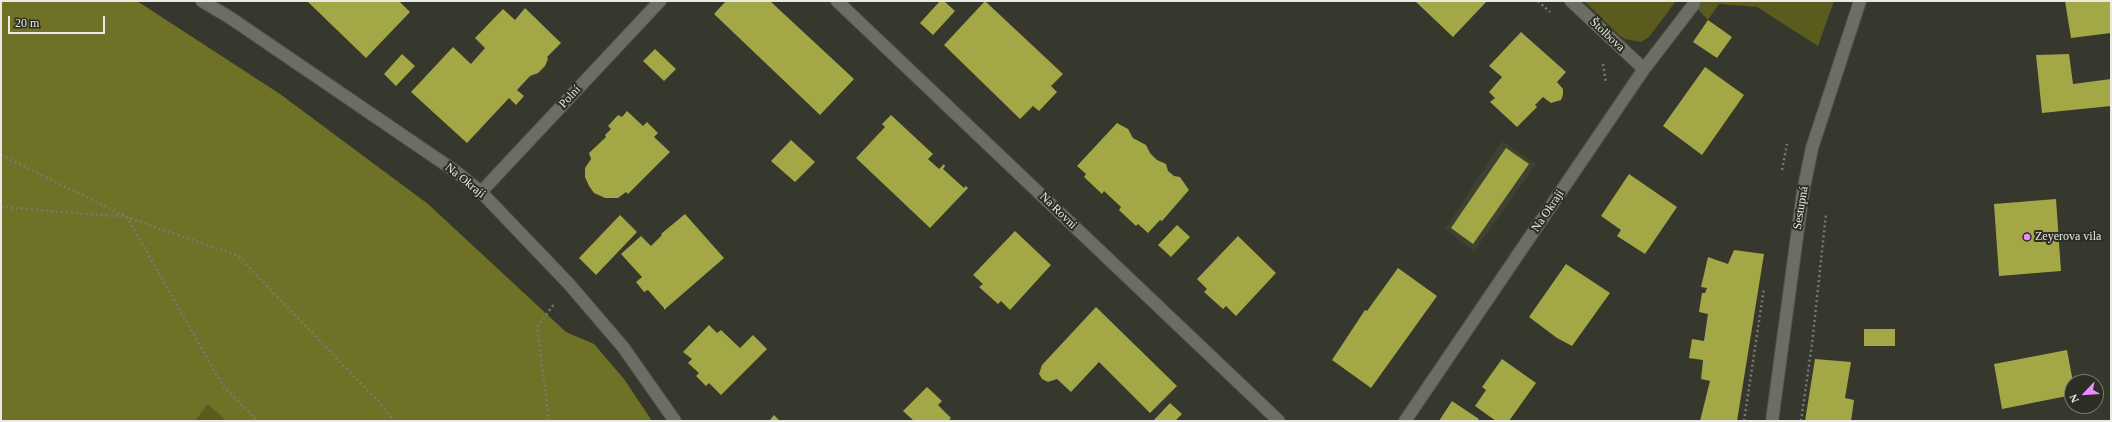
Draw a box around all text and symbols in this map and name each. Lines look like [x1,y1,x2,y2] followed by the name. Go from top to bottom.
[10,8,107,34] scale bar
[1586,15,1628,55] street label: Štolbova
[15,16,39,30] text: 20 m
[556,83,584,111] street label: Polní
[442,160,488,202] street label: Na Okraji
[1790,185,1812,231] street label: Sestupná
[1529,187,1567,235] street label: Na Okraji
[1036,190,1080,232] street label: Na Rovni
[2035,230,2101,244] place label: Zeyerova vila
[2022,232,2032,242] marker: Zeyerova vila
[2064,374,2104,414] north arrow
[2067,393,2081,405] text: N

